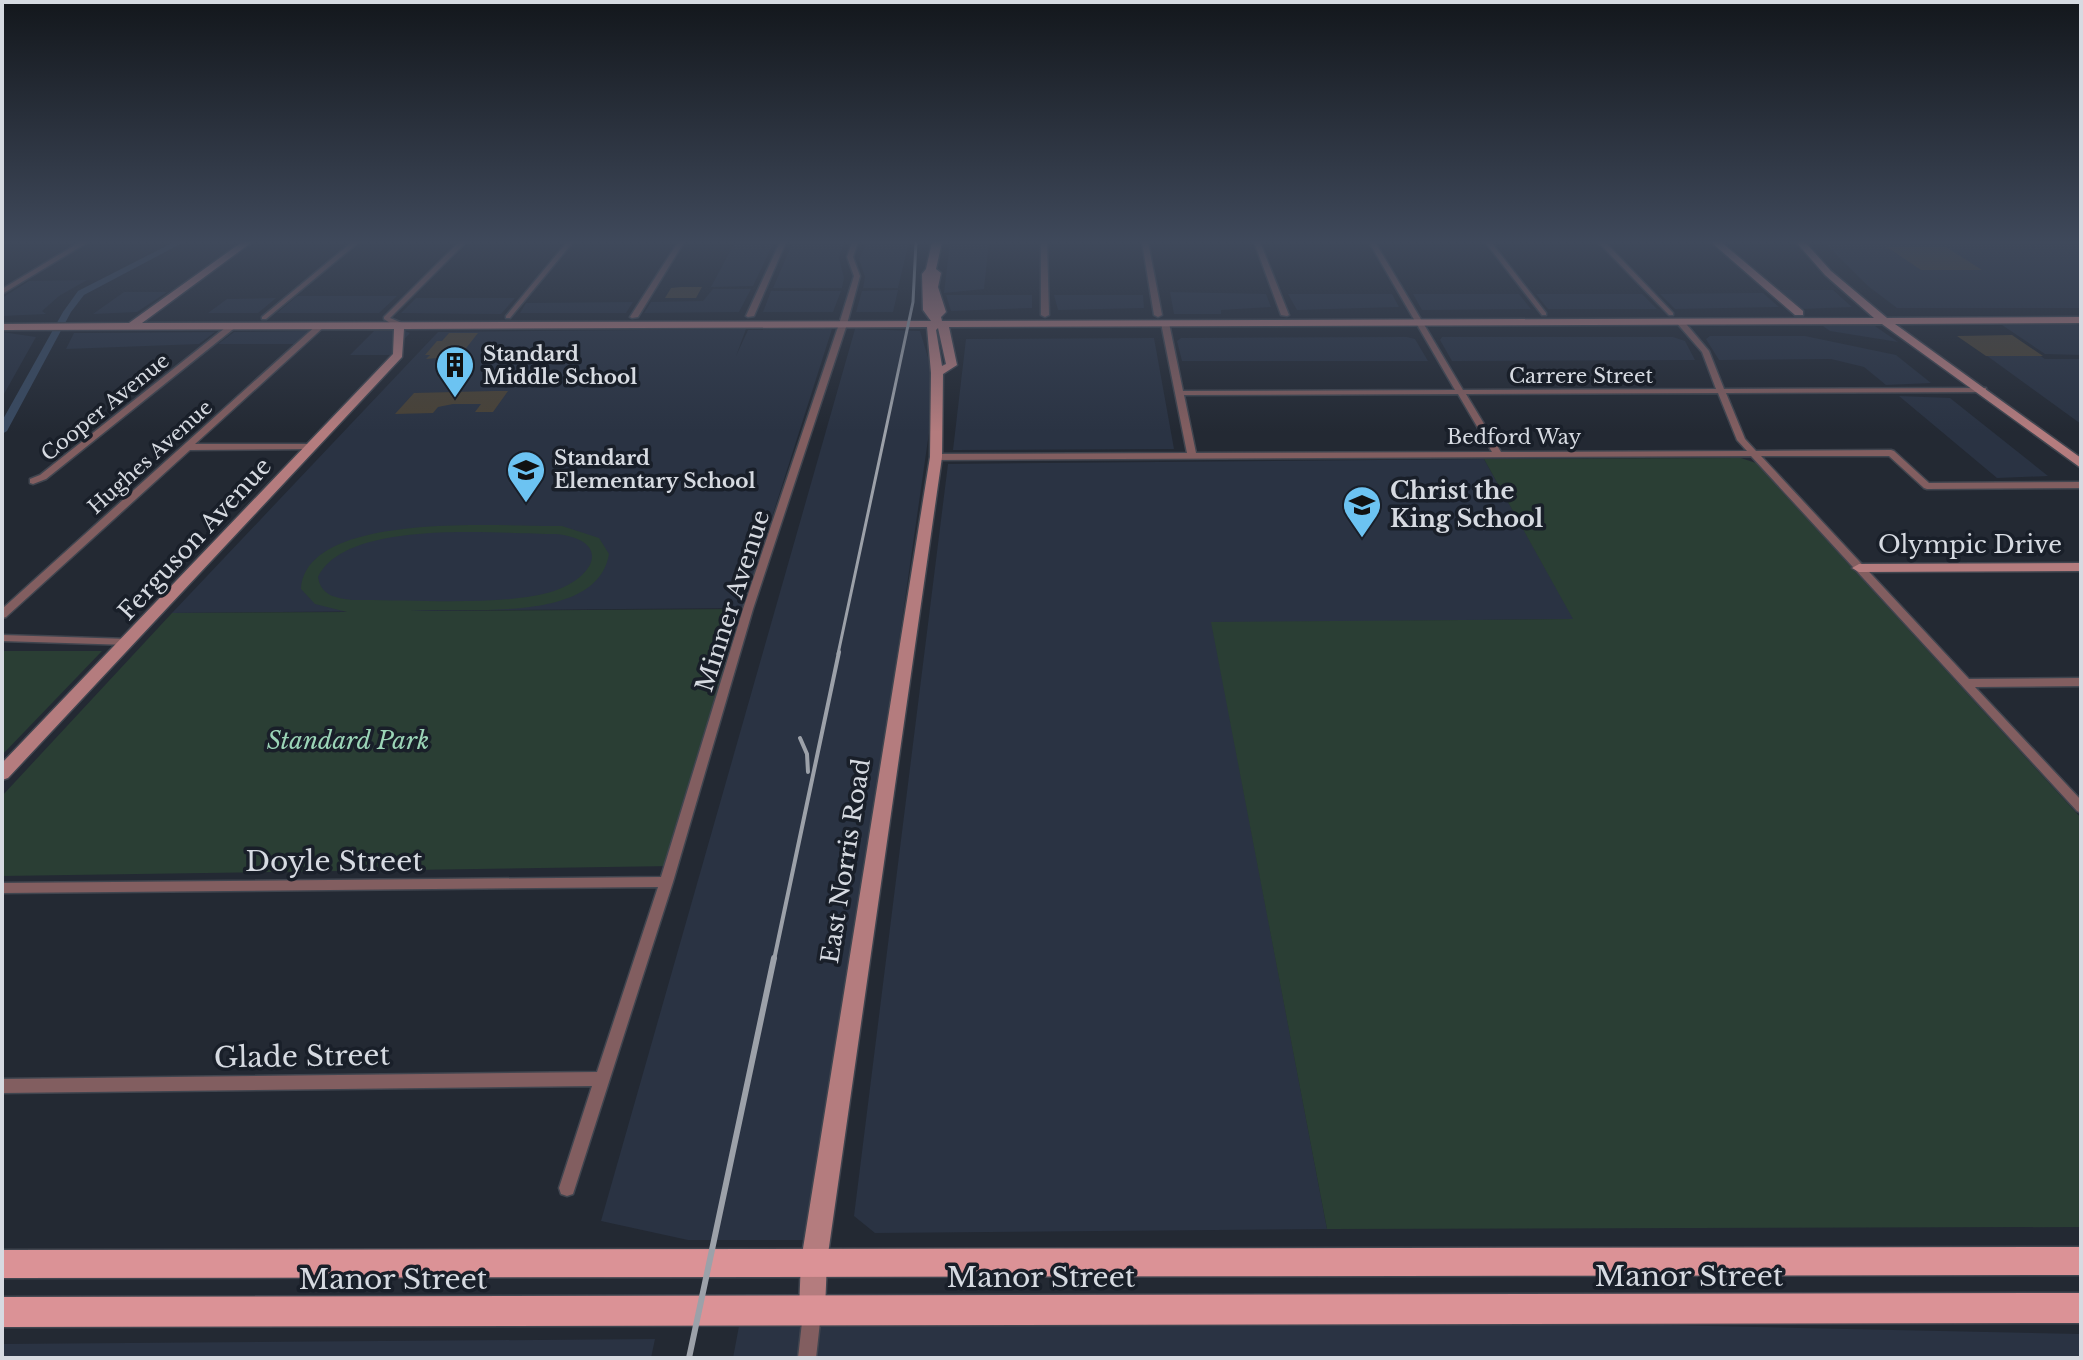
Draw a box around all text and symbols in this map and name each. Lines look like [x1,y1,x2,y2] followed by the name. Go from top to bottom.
[483,342,637,389] place label: Standard Middle School
[434,344,476,399] building icon: Standard Middle School
[36,348,174,466] street label: Cooper Avenue
[1509,364,1653,388] street label: Carrere Street
[83,395,217,519] street label: Hughes Avenue
[1447,425,1581,449] street label: Bedford Way
[554,446,755,493] place label: Standard Elementary School
[505,449,547,504] school or university icon: Standard Elementary School
[112,452,277,626] street label: Ferguson Avenue
[1390,476,1544,533] place label: Christ the King School
[1341,484,1383,539] school or university icon: Christ the King School
[689,506,776,695] street label: Minner Avenue
[1878,530,2062,559] street label: Olympic Drive
[267,726,429,755] park label: Standard Park
[815,756,876,965] street label: East Norris Road
[245,844,423,879] street label: Doyle Street
[214,1037,391,1076] street label: Glade Street
[1595,1259,1784,1294] street label: Manor Street
[947,1260,1136,1295] street label: Manor Street
[299,1262,488,1297] street label: Manor Street

